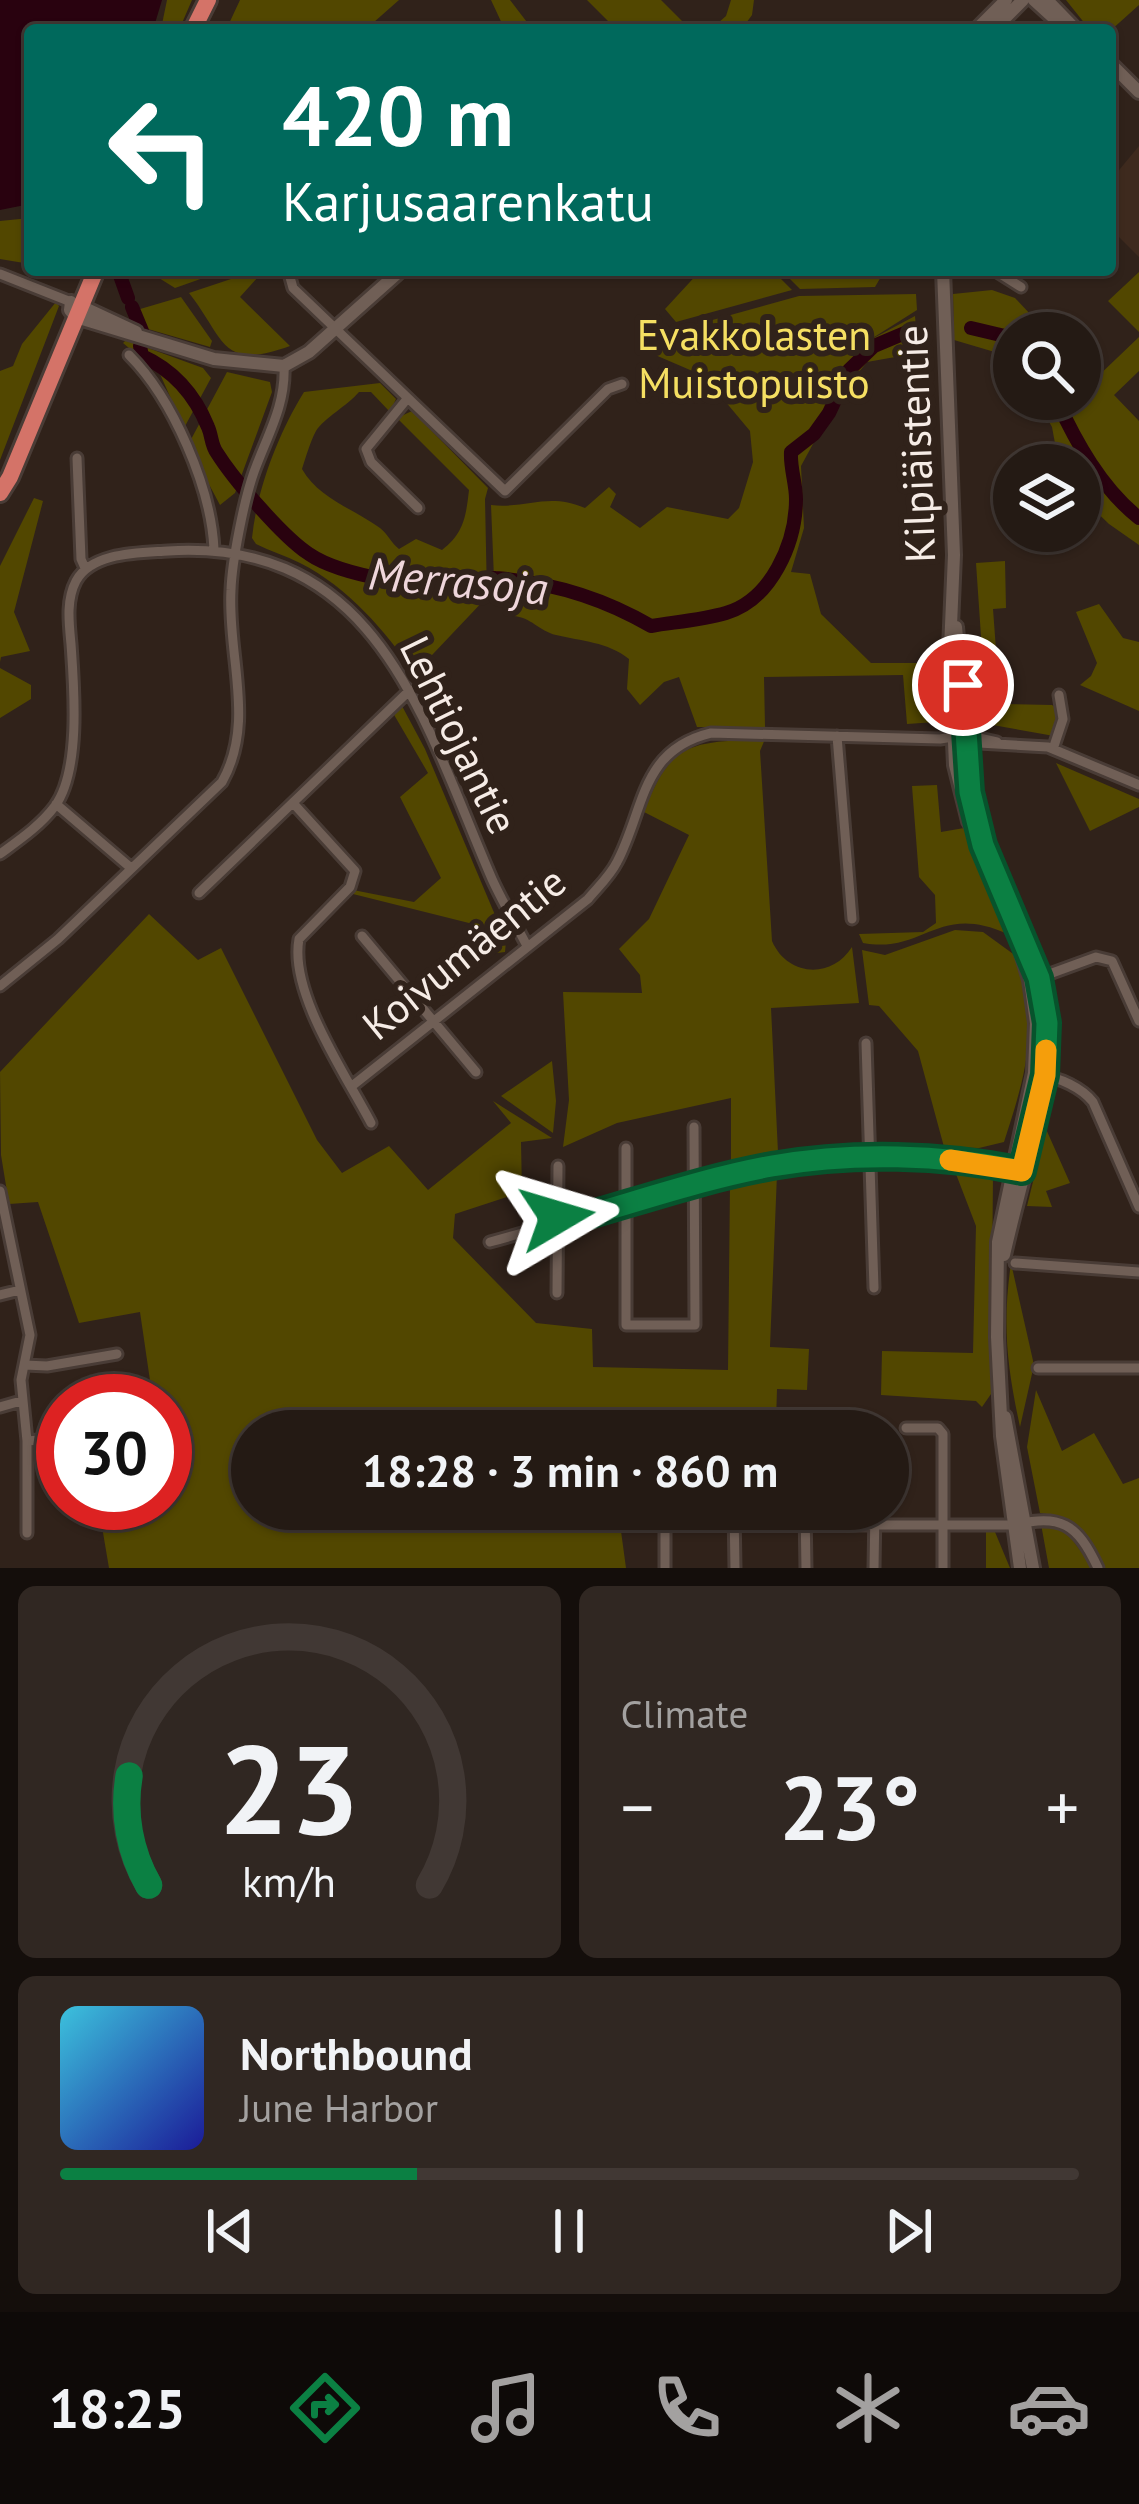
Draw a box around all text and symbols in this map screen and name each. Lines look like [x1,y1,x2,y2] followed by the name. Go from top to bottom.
[282,60,514,169] text: 420 m
[84,72,240,228] icon: left
[282,166,654,236] text: Karjusaarenkatu
[637,307,871,410] park label: Evakkolasten Muistopuisto
[993,312,1101,552] map controls
[993,312,1101,420] button: search
[884,324,947,564] street label: Kilpiäistentie
[993,444,1101,552] button: layers
[366,543,550,617] water label: Merrasoja
[388,627,531,843] street label: Lehtiojantie
[912,634,1014,736] pin
[930,652,996,718] icon: arrive
[351,854,577,1051] street label: Koivumäentie
[494,1154,620,1280] position arrow
[36,1374,192,1530] speed limit sign: 30
[362,1441,778,1499] text: 18:28 · 3 min · 860 m
[621,1688,748,1739] text: Climate
[218,1707,360,1868] text: 23
[779,1748,920,1865] text: 23°
[621,1764,654,1849] text: −
[1046,1764,1079,1849] text: +
[242,1853,336,1909] text: km/h
[240,2024,472,2082] text: Northbound
[240,2082,438,2133] text: June Harbor
[197,2198,263,2264] icon: previous
[536,2198,602,2264] icon: pause
[876,2198,942,2264] icon: next
[283,2366,367,2450] icon: directions
[464,2366,548,2450] icon: music
[645,2366,729,2450] icon: phone
[826,2366,910,2450] icon: climate
[1007,2366,1091,2450] icon: car
[49,2373,186,2443] text: 18:25

